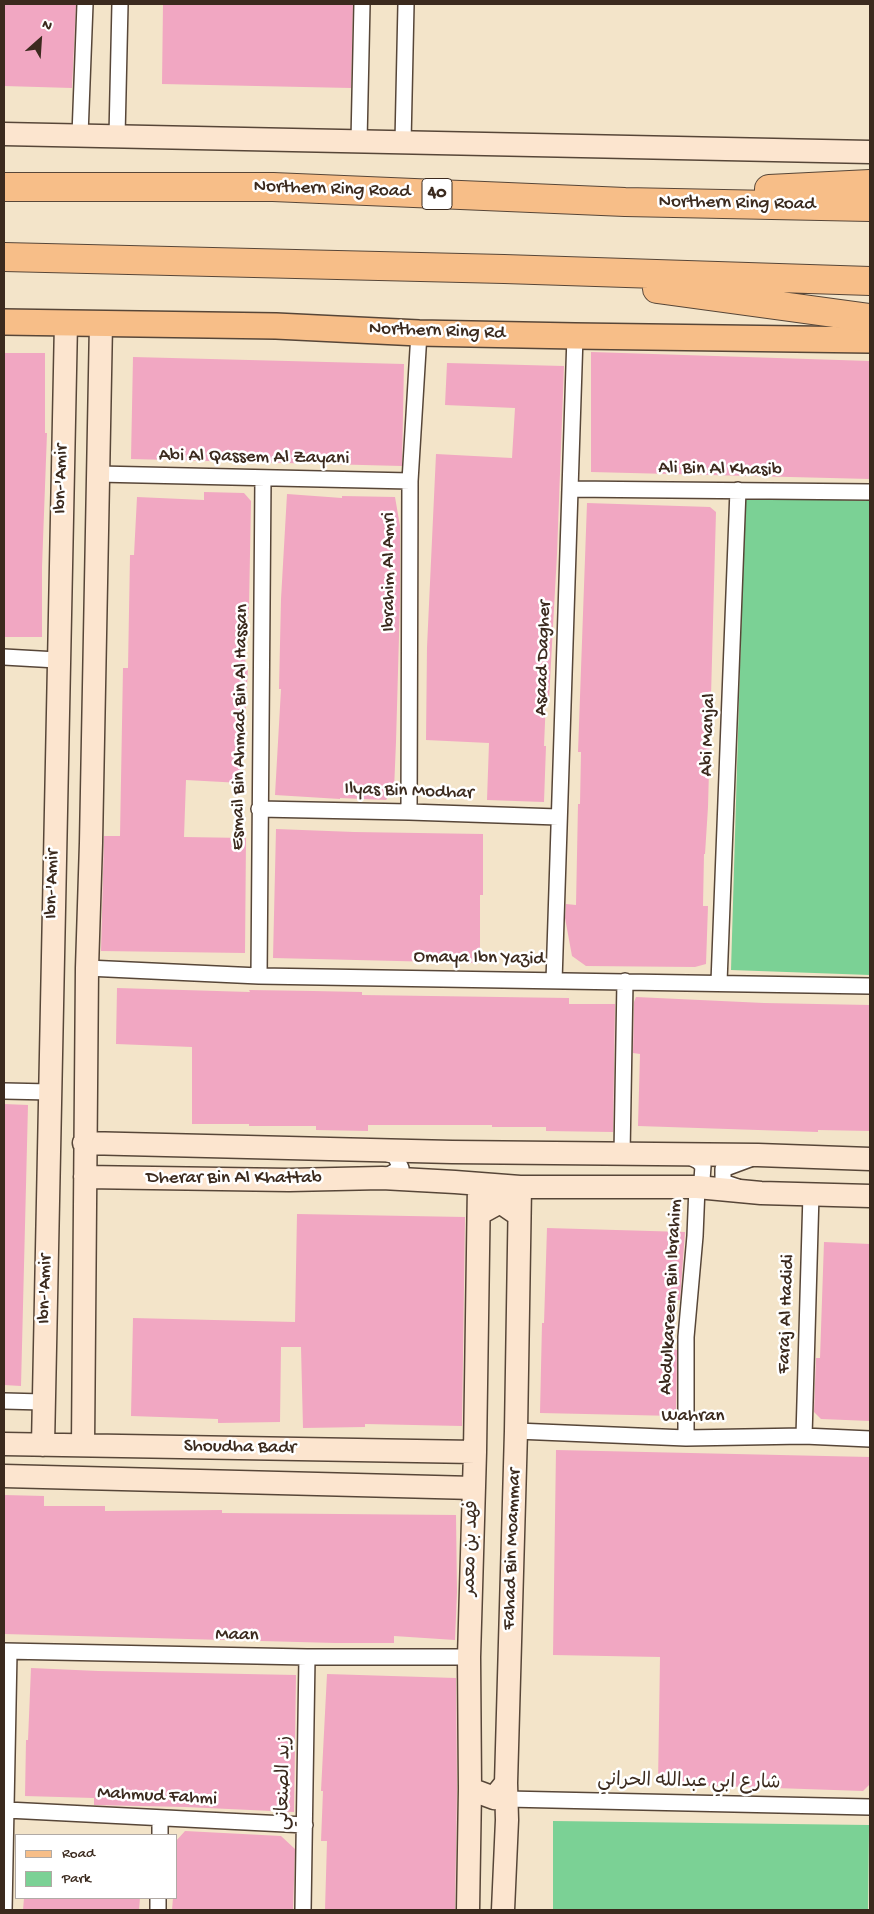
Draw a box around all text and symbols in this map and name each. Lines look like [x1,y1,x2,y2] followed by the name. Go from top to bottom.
[15,15,65,65] north arrow
[39,16,55,36] text: N
[253,176,411,204] street label: Northern Ring Road
[422,178,452,210] road number: 40
[658,191,816,217] street label: Northern Ring Road
[368,318,506,346] street label: Northern Ring Rd
[50,444,74,514] street label: Ibn-'Amir
[159,445,349,471] street label: Abi Al Qassem Al Zayani
[658,458,782,482] street label: Ali Bin Al Khasib
[379,512,401,632] street label: Ibrahim Al Amri
[531,600,557,716] street label: Asaad Dagher
[227,604,255,850] street label: Esmail Bin Ahmad Bin Al Hassan
[696,693,722,777] street label: Abi Manjal
[344,778,474,806] street label: Ilyas Bin Modhar
[41,849,65,919] street label: Ibn-'Amir
[413,946,545,972] street label: Omaya Ibn Yazid
[146,1168,322,1190] street label: Dherar Bin Al Khattab
[655,1199,689,1395] street label: Abdulkareem Bin Ibrahim
[34,1254,58,1324] street label: Ibn-'Amir
[774,1254,800,1374] street label: Faraj Al Hadidi
[661,1406,725,1428] street label: Wahran
[184,1436,296,1460] street label: Shoudha Badr
[499,1468,527,1630] street label: Fahad Bin Moammar
[459,1500,485,1596] street label: فهد بن معمر
[215,1624,259,1648] street label: Maan
[273,1736,297,1830] street label: زيد الصنعاني
[597,1770,781,1796] street label: شارع ابي عبدالله الحراني
[96,1782,218,1812] street label: Mahmud Fahmi
[15,1834,178,1899] legend
[62,1845,95,1863] text: Road
[62,1870,91,1888] text: Park

